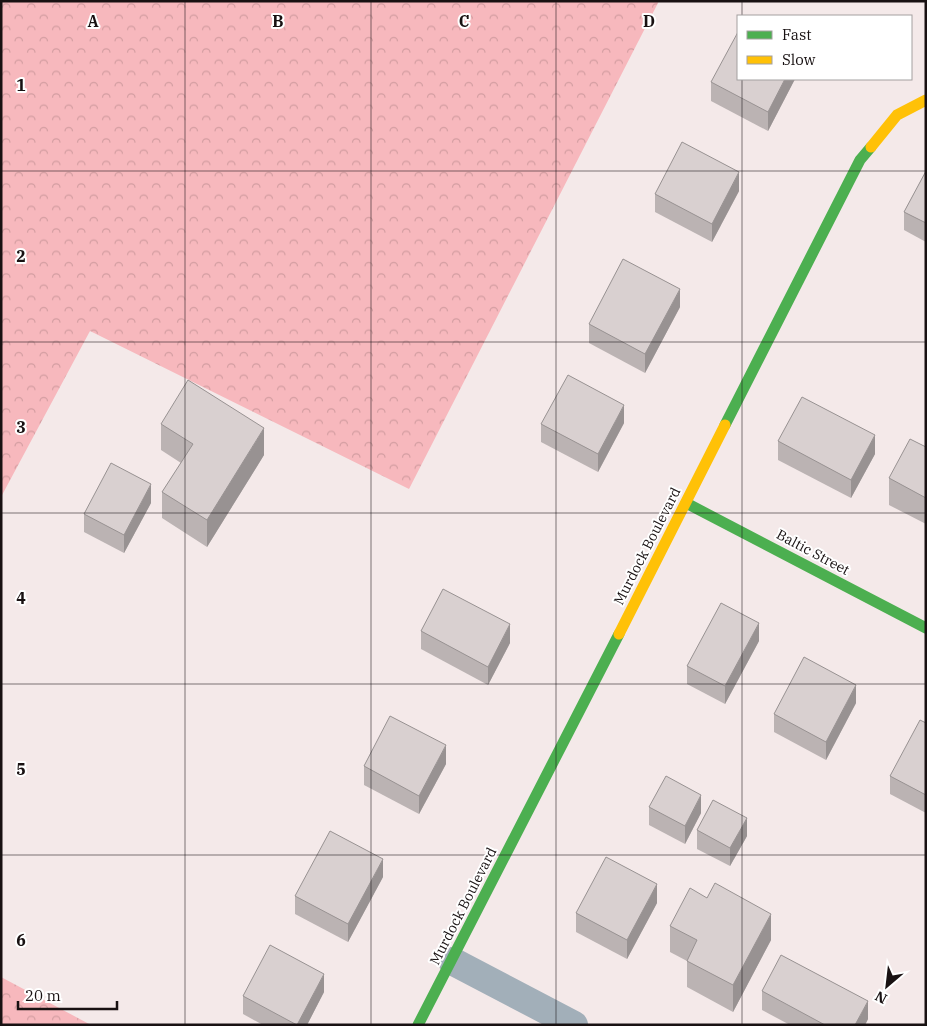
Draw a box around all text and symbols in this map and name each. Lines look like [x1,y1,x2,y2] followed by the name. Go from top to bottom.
[87,11,99,31] text: A
[272,11,284,31] text: B
[459,11,469,31] text: C
[643,11,655,31] text: D
[737,15,912,80] legend
[782,25,812,44] text: Fast
[782,50,816,69] text: Slow
[16,75,26,95] text: 1
[16,246,26,266] text: 2
[16,417,26,437] text: 3
[610,484,685,608] street label: Murdock Boulevard
[773,525,853,579] street label: Baltic Street
[16,588,26,608] text: 4
[16,759,26,779] text: 5
[426,844,501,968] street label: Murdock Boulevard
[16,930,26,950] text: 6
[862,961,912,1011] north arrow
[18,978,116,1010] scale bar
[25,986,61,1005] text: 20 m
[872,987,890,1008] text: N

